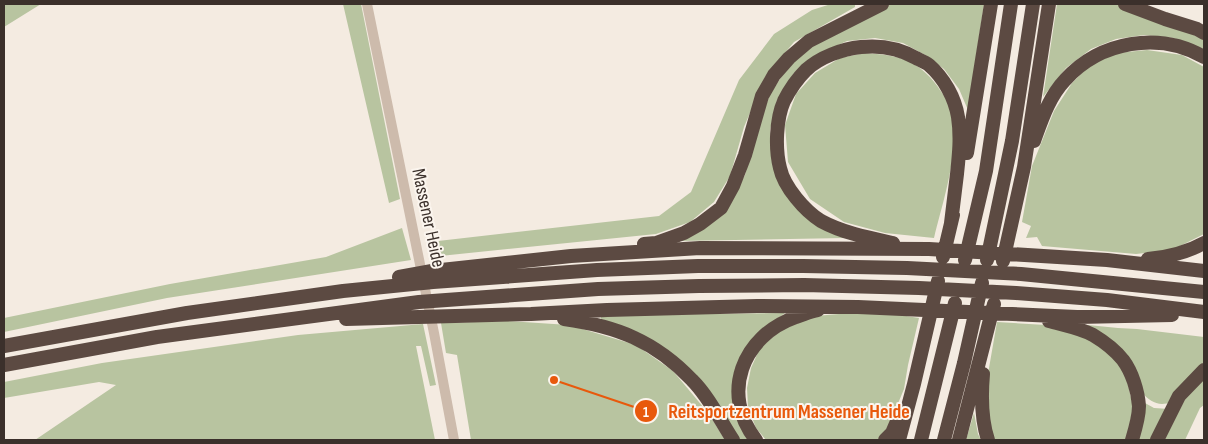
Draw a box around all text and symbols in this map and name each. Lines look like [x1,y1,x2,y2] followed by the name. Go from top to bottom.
[406,167,450,269] street label: Massener Heide
[633,394,920,429] callout: Reitsportzentrum Massener Heide
[668,400,910,424] text: Reitsportzentrum Massener Heide
[643,403,649,422] text: 1

